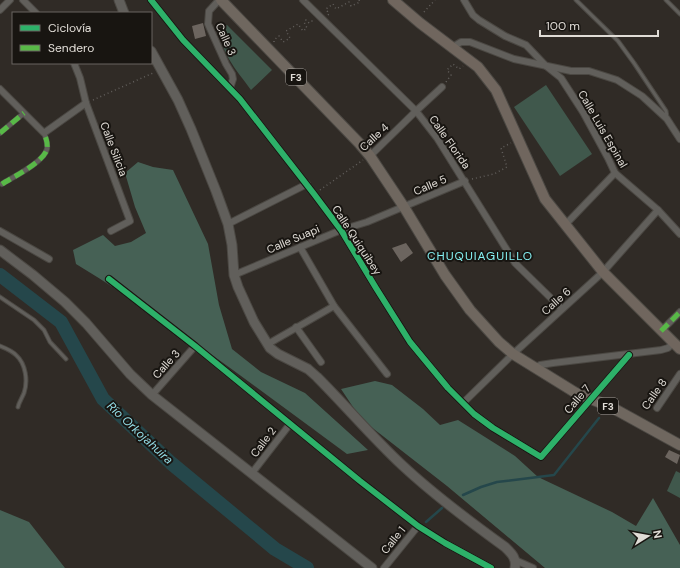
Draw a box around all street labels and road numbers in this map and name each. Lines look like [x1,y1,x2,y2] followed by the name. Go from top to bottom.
[213,20,239,58] street label: Calle 3
[286,69,306,85] road number: F3
[575,88,631,170] street label: Calle Luis Espinal
[426,112,474,172] street label: Calle Florida
[97,120,131,178] street label: Calle Silicia
[357,120,392,154] street label: Calle 4
[411,172,449,198] street label: Calle 5
[329,203,385,277] street label: Calle Quiquibey
[264,222,322,256] street label: Calle Suapi
[538,284,574,318] street label: Calle 6
[149,347,183,381] street label: Calle 3
[638,376,670,412] street label: Calle 8
[561,381,593,416] street label: Calle 7
[598,398,618,414] road number: F3
[247,424,279,460] street label: Calle 2
[378,523,408,557] street label: Calle 1

